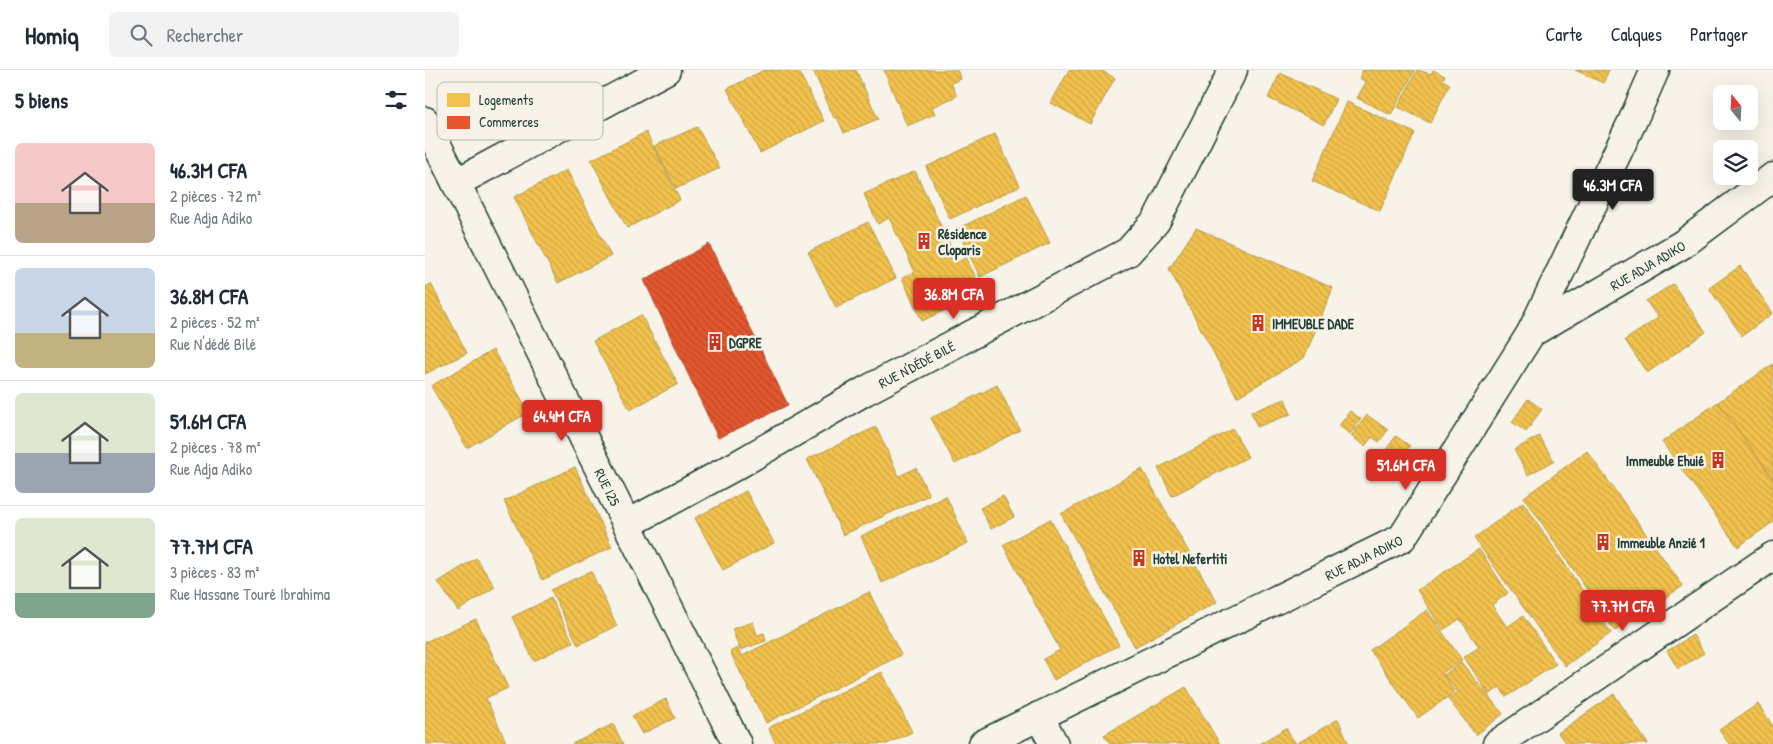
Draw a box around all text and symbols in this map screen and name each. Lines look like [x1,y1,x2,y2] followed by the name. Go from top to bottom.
[109,12,459,57] search box
[25,19,79,51] text: Homiq
[127,21,155,49] icon: search
[167,22,243,48] text: Rechercher
[1545,22,1583,47] text: Carte
[1611,22,1662,47] text: Calques
[1690,22,1748,47] text: Partager
[437,82,603,140] legend
[1713,85,1757,130] north arrow
[1713,85,1758,185] map controls
[15,86,68,115] text: 5 biens
[382,86,410,114] icon: filters
[479,90,533,110] text: Logements
[479,112,539,131] text: Commerces
[1713,140,1758,185] button: layers
[170,156,247,185] text: 46.3M CFA
[55,163,115,223] icon: home
[1556,168,1670,211] pin: 46.3M CFA
[1584,174,1642,196] text: 46.3M CFA
[170,185,261,207] text: 2 pièces · 72 m²
[170,207,252,229] text: Rue Adja Adiko
[938,224,987,261] place label: Résidence Cloparis
[914,231,934,251] building icon: Résidence Cloparis
[1606,235,1689,294] street label: RUE ADJA ADIKO
[897,278,1011,320] pin: 36.8M CFA
[170,282,248,311] text: 36.8M CFA
[924,283,984,305] text: 36.8M CFA
[55,288,115,348] icon: home
[170,311,260,333] text: 2 pièces · 52 m²
[1248,313,1268,333] building icon: IMMEUBLE DADE
[1272,314,1355,333] place label: IMMEUBLE DADE
[705,332,725,352] building icon: DGPRE
[170,333,256,355] text: Rue N'dédé Bilé
[729,333,762,352] place label: DGPRE
[875,336,958,392] street label: RUE N'DÉDÉ BILÉ
[505,400,619,442] pin: 64.4M CFA
[533,405,591,427] text: 64.4M CFA
[170,407,246,436] text: 51.6M CFA
[55,413,115,473] icon: home
[170,436,260,458] text: 2 pièces · 78 m²
[1349,448,1463,491] pin: 51.6M CFA
[1708,450,1728,470] building icon: Immeuble Ehuié
[1626,451,1704,470] place label: Immeuble Ehuié
[1377,454,1435,476] text: 51.6M CFA
[170,458,252,480] text: Rue Adja Adiko
[591,465,625,509] street label: RUE I25
[1322,530,1406,584] street label: RUE ADJA ADIKO
[170,532,253,561] text: 77.7M CFA
[1593,532,1613,552] building icon: Immeuble Anzié 1
[1617,533,1705,552] place label: Immeuble Anzié 1
[55,538,115,598] icon: home
[1129,548,1149,568] building icon: Hotel Nefertiti
[1153,549,1227,568] place label: Hotel Nefertiti
[170,561,259,583] text: 3 pièces · 83 m²
[170,583,330,605] text: Rue Hassane Touré Ibrahima
[1566,590,1680,632] pin: 77.7M CFA
[1592,595,1654,617] text: 77.7M CFA

